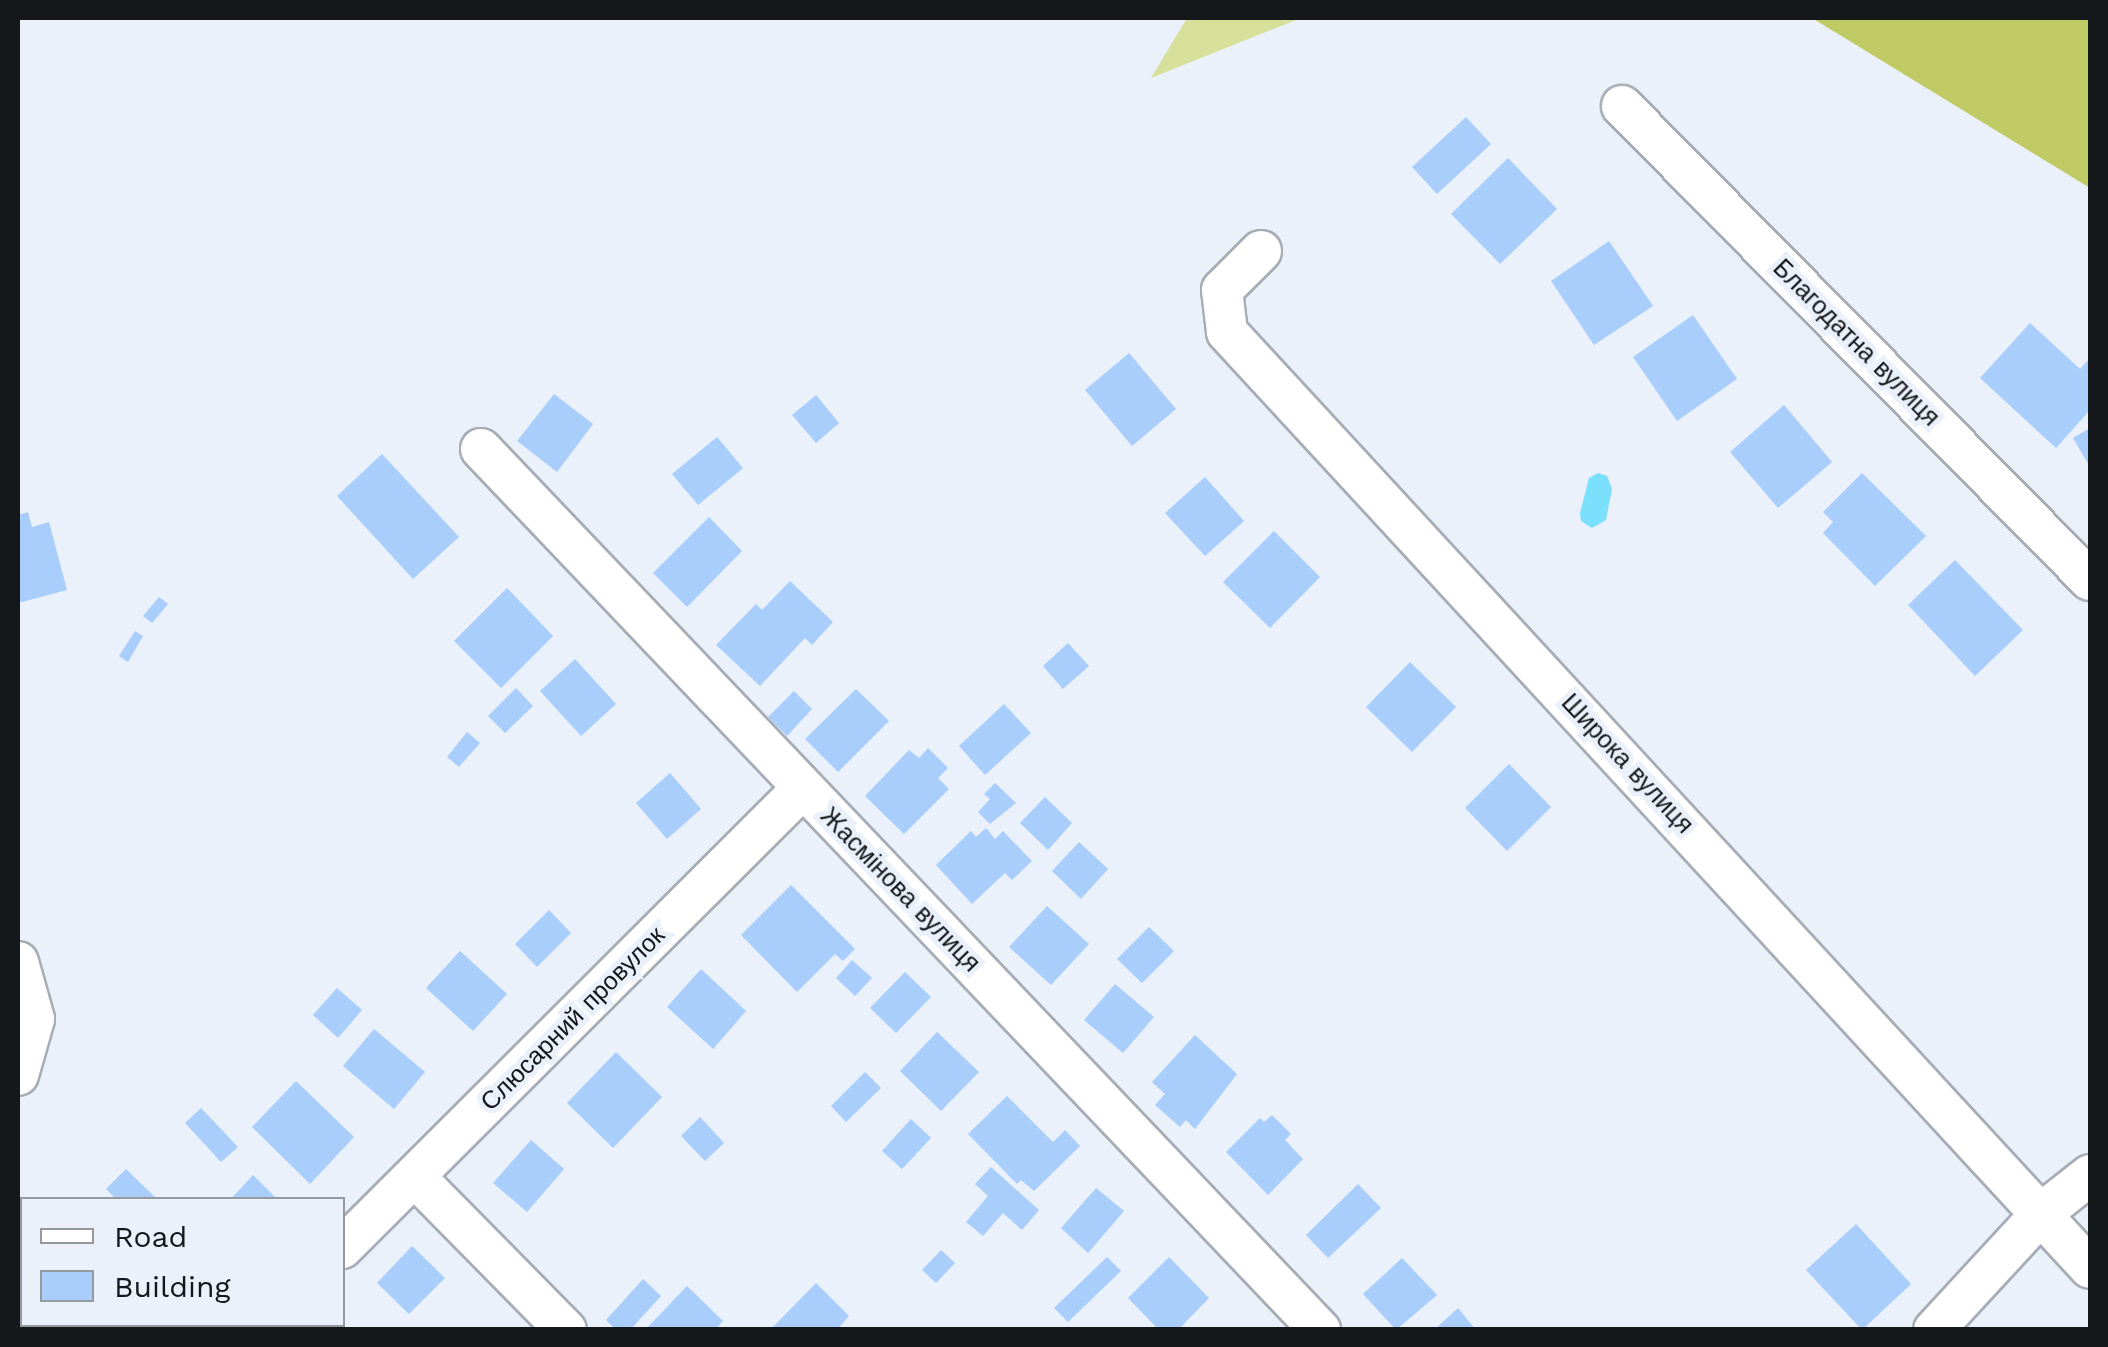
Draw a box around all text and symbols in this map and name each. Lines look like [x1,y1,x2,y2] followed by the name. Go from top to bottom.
[1766,253,1946,433] street label: Благодатна вулиця
[1555,688,1699,840] street label: Широка вулиця
[814,802,986,978] street label: Жасмінова вулиця
[475,921,671,1117] street label: Слюсарний провулок
[20,1197,345,1327] legend
[114,1219,187,1254] text: Road
[114,1269,231,1304] text: Building

